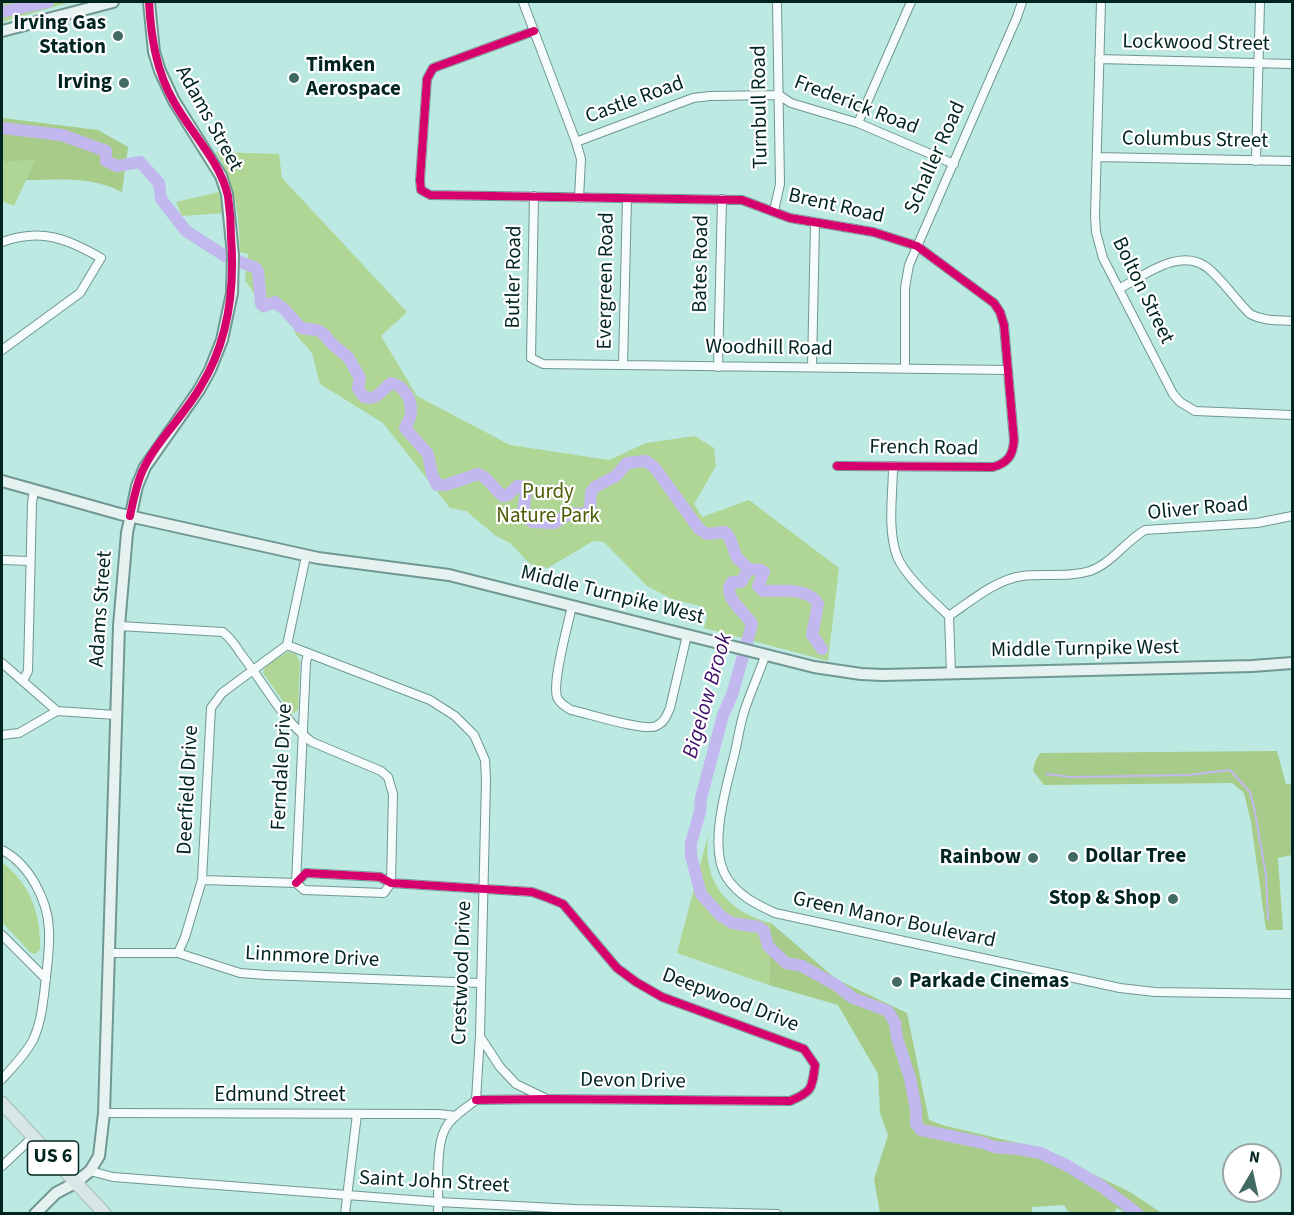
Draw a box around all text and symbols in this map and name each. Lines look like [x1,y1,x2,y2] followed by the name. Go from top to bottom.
[13,11,106,61] place label: Irving Gas Station
[111,29,125,43] marker: Irving Gas Station
[1122,30,1270,58] street label: Lockwood Street
[747,45,775,169] street label: Turnbull Road
[306,53,401,103] place label: Timken Aerospace
[169,62,247,176] street label: Adams Street
[57,70,112,96] place label: Irving
[287,71,301,85] marker: Timken Aerospace
[790,71,922,141] street label: Frederick Road
[582,72,688,130] street label: Castle Road
[117,76,131,90] marker: Irving
[900,98,972,218] street label: Schaller Road
[1122,127,1268,155] street label: Columbus Street
[786,184,886,230] street label: Brent Road
[593,212,621,350] street label: Evergreen Road
[689,215,715,313] street label: Bates Road
[502,225,528,329] street label: Butler Road
[1105,234,1179,348] street label: Bolton Street
[705,335,833,363] street label: Woodhill Road
[869,435,979,463] street label: French Road
[496,480,600,530] park label: Purdy Nature Park
[1147,493,1249,527] street label: Oliver Road
[85,550,119,668] street label: Adams Street
[518,561,706,631] street label: Middle Turnpike West
[678,630,740,762] water label: Bigelow Brook
[991,636,1179,664] street label: Middle Turnpike West
[267,703,299,831] street label: Ferndale Drive
[173,725,205,855] street label: Deerfield Drive
[1085,844,1186,870] place label: Dollar Tree
[940,845,1021,871] place label: Rainbow
[1066,850,1080,864] marker: Dollar Tree
[1026,851,1040,865] marker: Rainbow
[1049,886,1161,912] place label: Stop & Shop
[790,887,998,955] street label: Green Manor Boulevard
[1166,892,1180,906] marker: Stop & Shop
[448,901,478,1045] street label: Crestwood Drive
[244,942,380,974] street label: Linnmore Drive
[658,963,802,1039] street label: Deepwood Drive
[909,969,1069,995] place label: Parkade Cinemas
[890,975,904,989] marker: Parkade Cinemas
[580,1068,686,1096] street label: Devon Drive
[214,1083,346,1109] street label: Edmund Street
[28,1141,78,1175] road number: US 6
[1222,1143,1282,1203] north arrow
[1248,1145,1261,1169] text: N
[358,1166,510,1200] street label: Saint John Street

